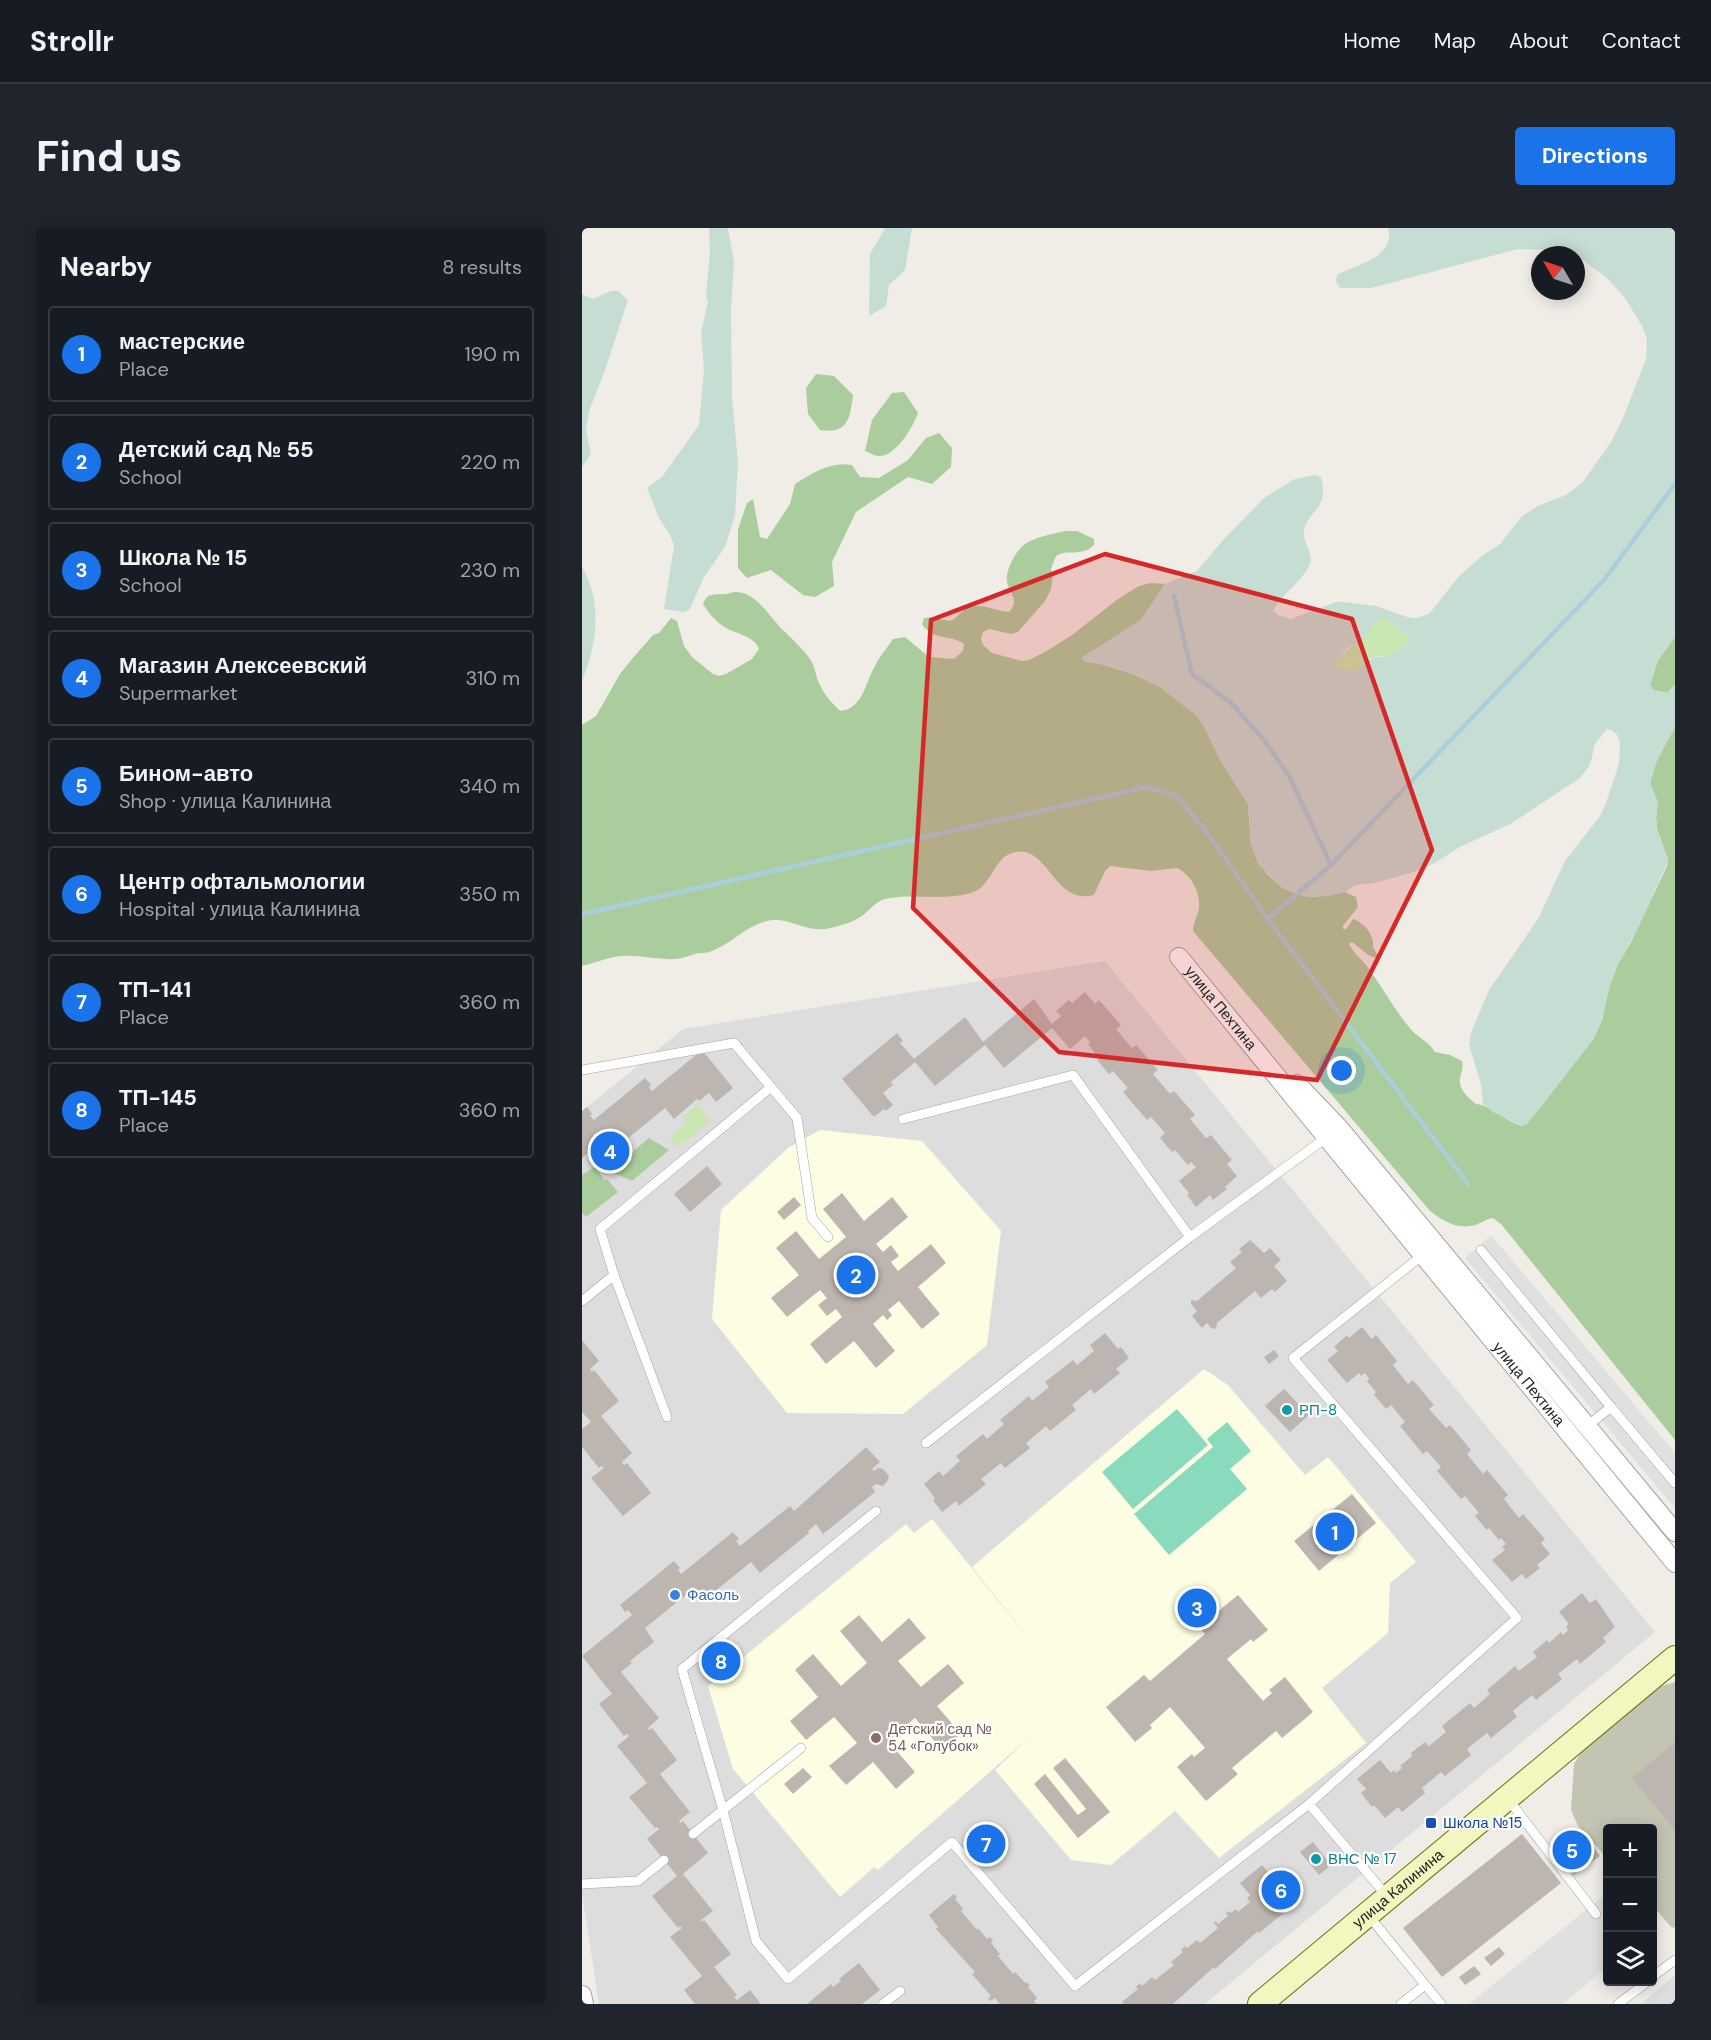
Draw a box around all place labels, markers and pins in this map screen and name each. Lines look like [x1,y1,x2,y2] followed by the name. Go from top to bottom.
[591,1128,630,1174] pin: 4
[836,1252,876,1298] pin: 2
[1299,1400,1337,1420] place label: РП-8
[1280,1403,1294,1417] marker: РП-8
[1316,1510,1354,1554] pin: 1
[687,1585,739,1605] place label: Фасоль
[1178,1586,1216,1630] pin: 3
[668,1588,682,1602] marker: Фасоль
[702,1638,740,1684] pin: 8
[888,1719,992,1756] place label: Детский сад № 54 «Голубок»
[869,1731,883,1745] marker: Детский сад № 54 «Голубок»
[1443,1813,1523,1833] place label: Школа №15
[1424,1816,1438,1830] marker: Школа №15
[966,1822,1006,1866] pin: 7
[1552,1828,1592,1872] pin: 5
[1328,1849,1396,1869] place label: ВНС № 17
[1309,1852,1323,1866] marker: ВНС № 17
[1262,1868,1300,1912] pin: 6

